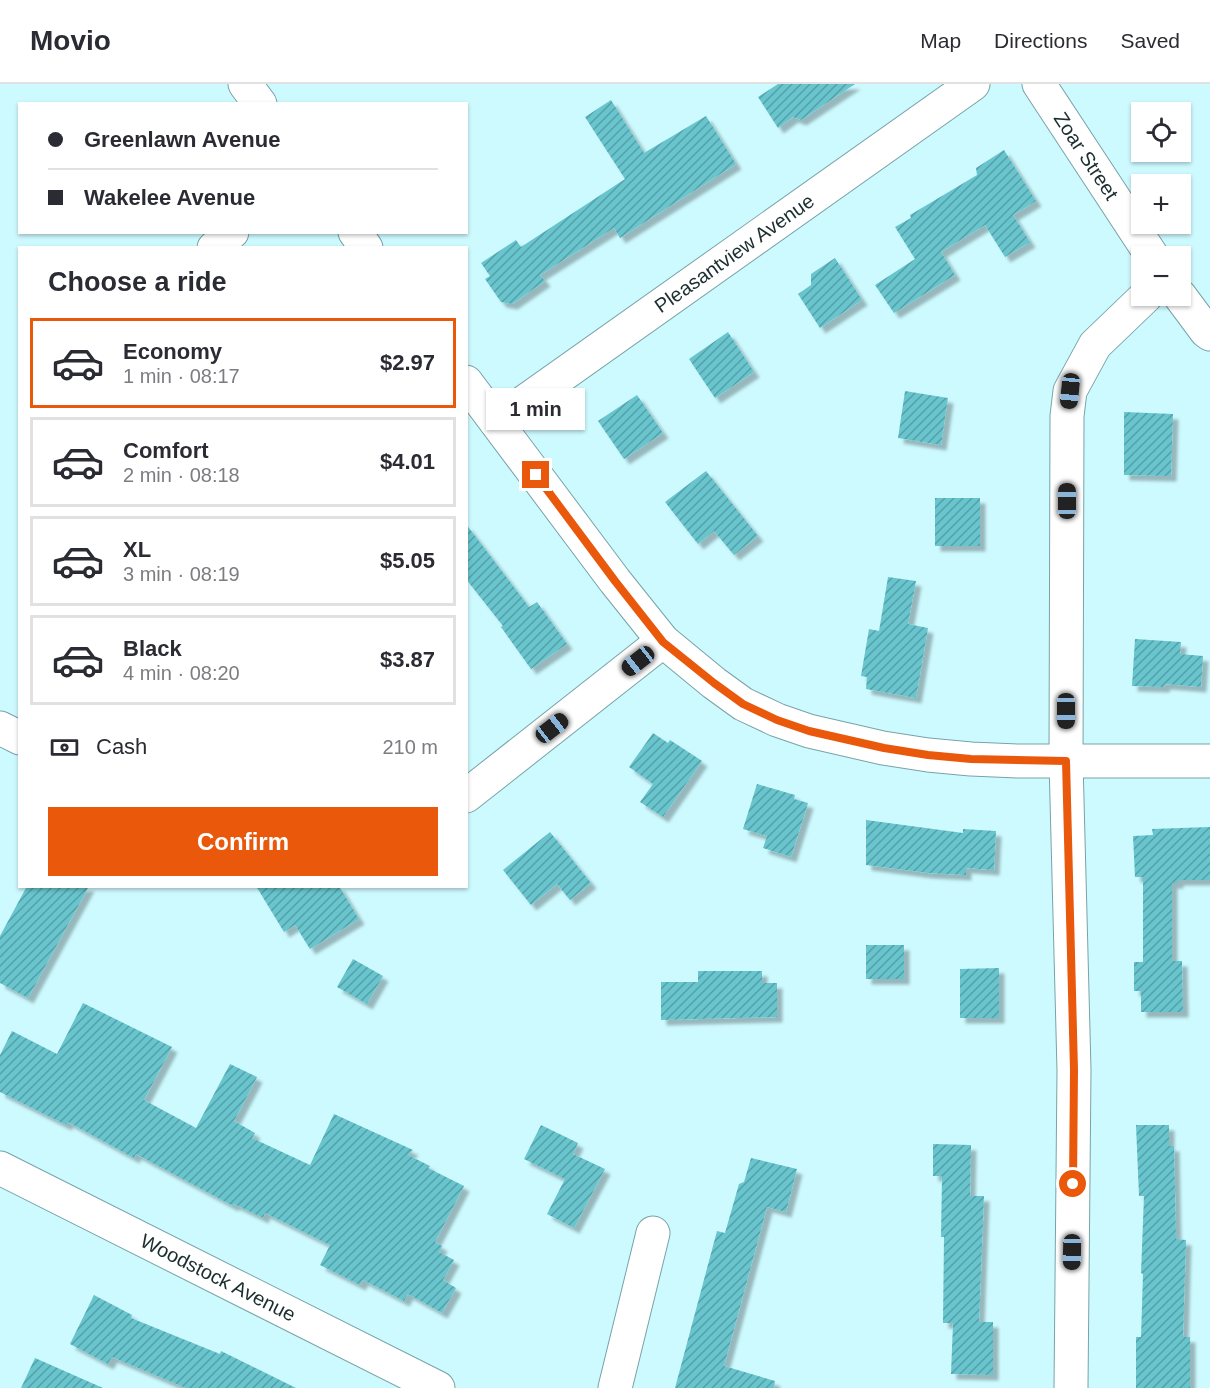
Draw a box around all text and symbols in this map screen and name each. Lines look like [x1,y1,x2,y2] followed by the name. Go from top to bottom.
[30,25,111,56] text: Movio
[920,29,961,52] text: Map
[994,29,1087,52] text: Directions
[1120,29,1180,52] text: Saved
[1131,102,1191,306] map controls
[1131,102,1191,162] button: locate
[1050,108,1123,204] street label: Zoar Street
[84,127,280,152] text: Greenlawn Avenue
[1131,174,1191,234] button: +
[84,185,255,210] text: Wakelee Avenue
[650,189,818,317] street label: Pleasantview Avenue
[1131,246,1191,306] button: −
[48,267,227,297] text: Choose a ride
[51,336,105,390] icon: car
[123,339,222,364] text: Economy
[380,350,435,375] text: $2.97
[123,365,240,387] text: 1 min · 08:17
[1059,372,1081,410] car
[486,388,586,430] callout: 1 min
[509,398,562,420] text: 1 min
[51,435,105,489] icon: car
[123,438,209,463] text: Comfort
[380,449,435,474] text: $4.01
[522,461,549,488] route end
[123,464,240,486] text: 2 min · 08:18
[1058,483,1076,519] car
[51,534,105,588] icon: car
[123,537,151,562] text: XL
[380,548,435,573] text: $5.05
[123,563,240,585] text: 3 min · 08:19
[51,633,105,687] icon: car
[123,636,182,661] text: Black
[618,643,658,679] car
[380,647,435,672] text: $3.87
[123,662,240,684] text: 4 min · 08:20
[1057,693,1075,729] car
[532,710,572,746] car
[48,731,81,764] icon: cash
[96,734,147,759] text: Cash
[382,736,438,758] text: 210 m
[48,807,438,876] button: Confirm
[1059,1170,1086,1197] route start
[137,1229,299,1326] street label: Woodstock Avenue
[1063,1234,1081,1270] car

